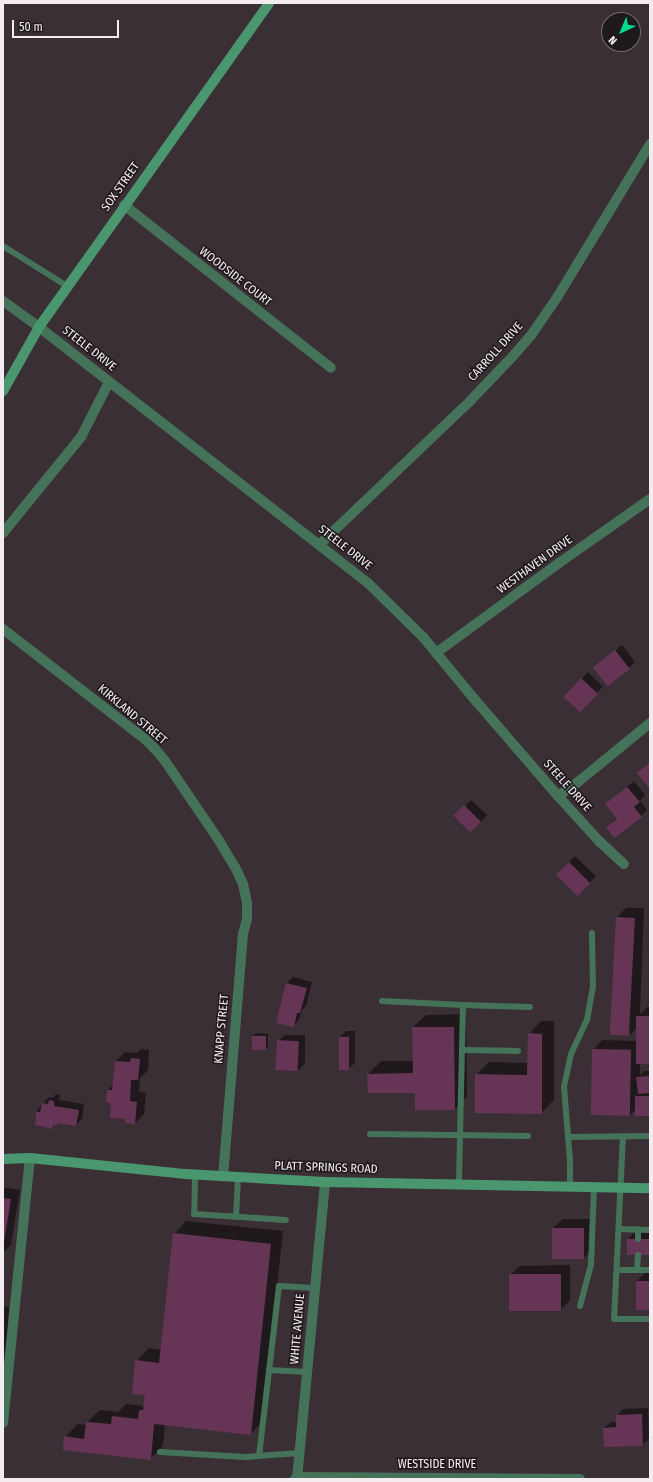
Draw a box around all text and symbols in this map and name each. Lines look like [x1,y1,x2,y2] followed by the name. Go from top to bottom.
[14,12,121,38] scale bar
[601,12,641,52] north arrow
[19,20,43,34] text: 50 m
[606,33,620,47] text: N
[99,160,143,214] street label: SOX STREET
[196,244,274,310] street label: WOODSIDE COURT
[466,319,526,385] street label: CARROLL DRIVE
[59,323,119,375] street label: STEELE DRIVE
[315,522,375,574] street label: STEELE DRIVE
[495,533,575,597] street label: WESTHAVEN DRIVE
[95,682,169,748] street label: KIRKLAND STREET
[540,757,594,815] street label: STEELE DRIVE
[212,994,232,1064] street label: KNAPP STREET
[274,1159,378,1177] street label: PLATT SPRINGS ROAD
[288,1293,308,1365] street label: WHITE AVENUE
[398,1458,476,1472] street label: WESTSIDE DRIVE

